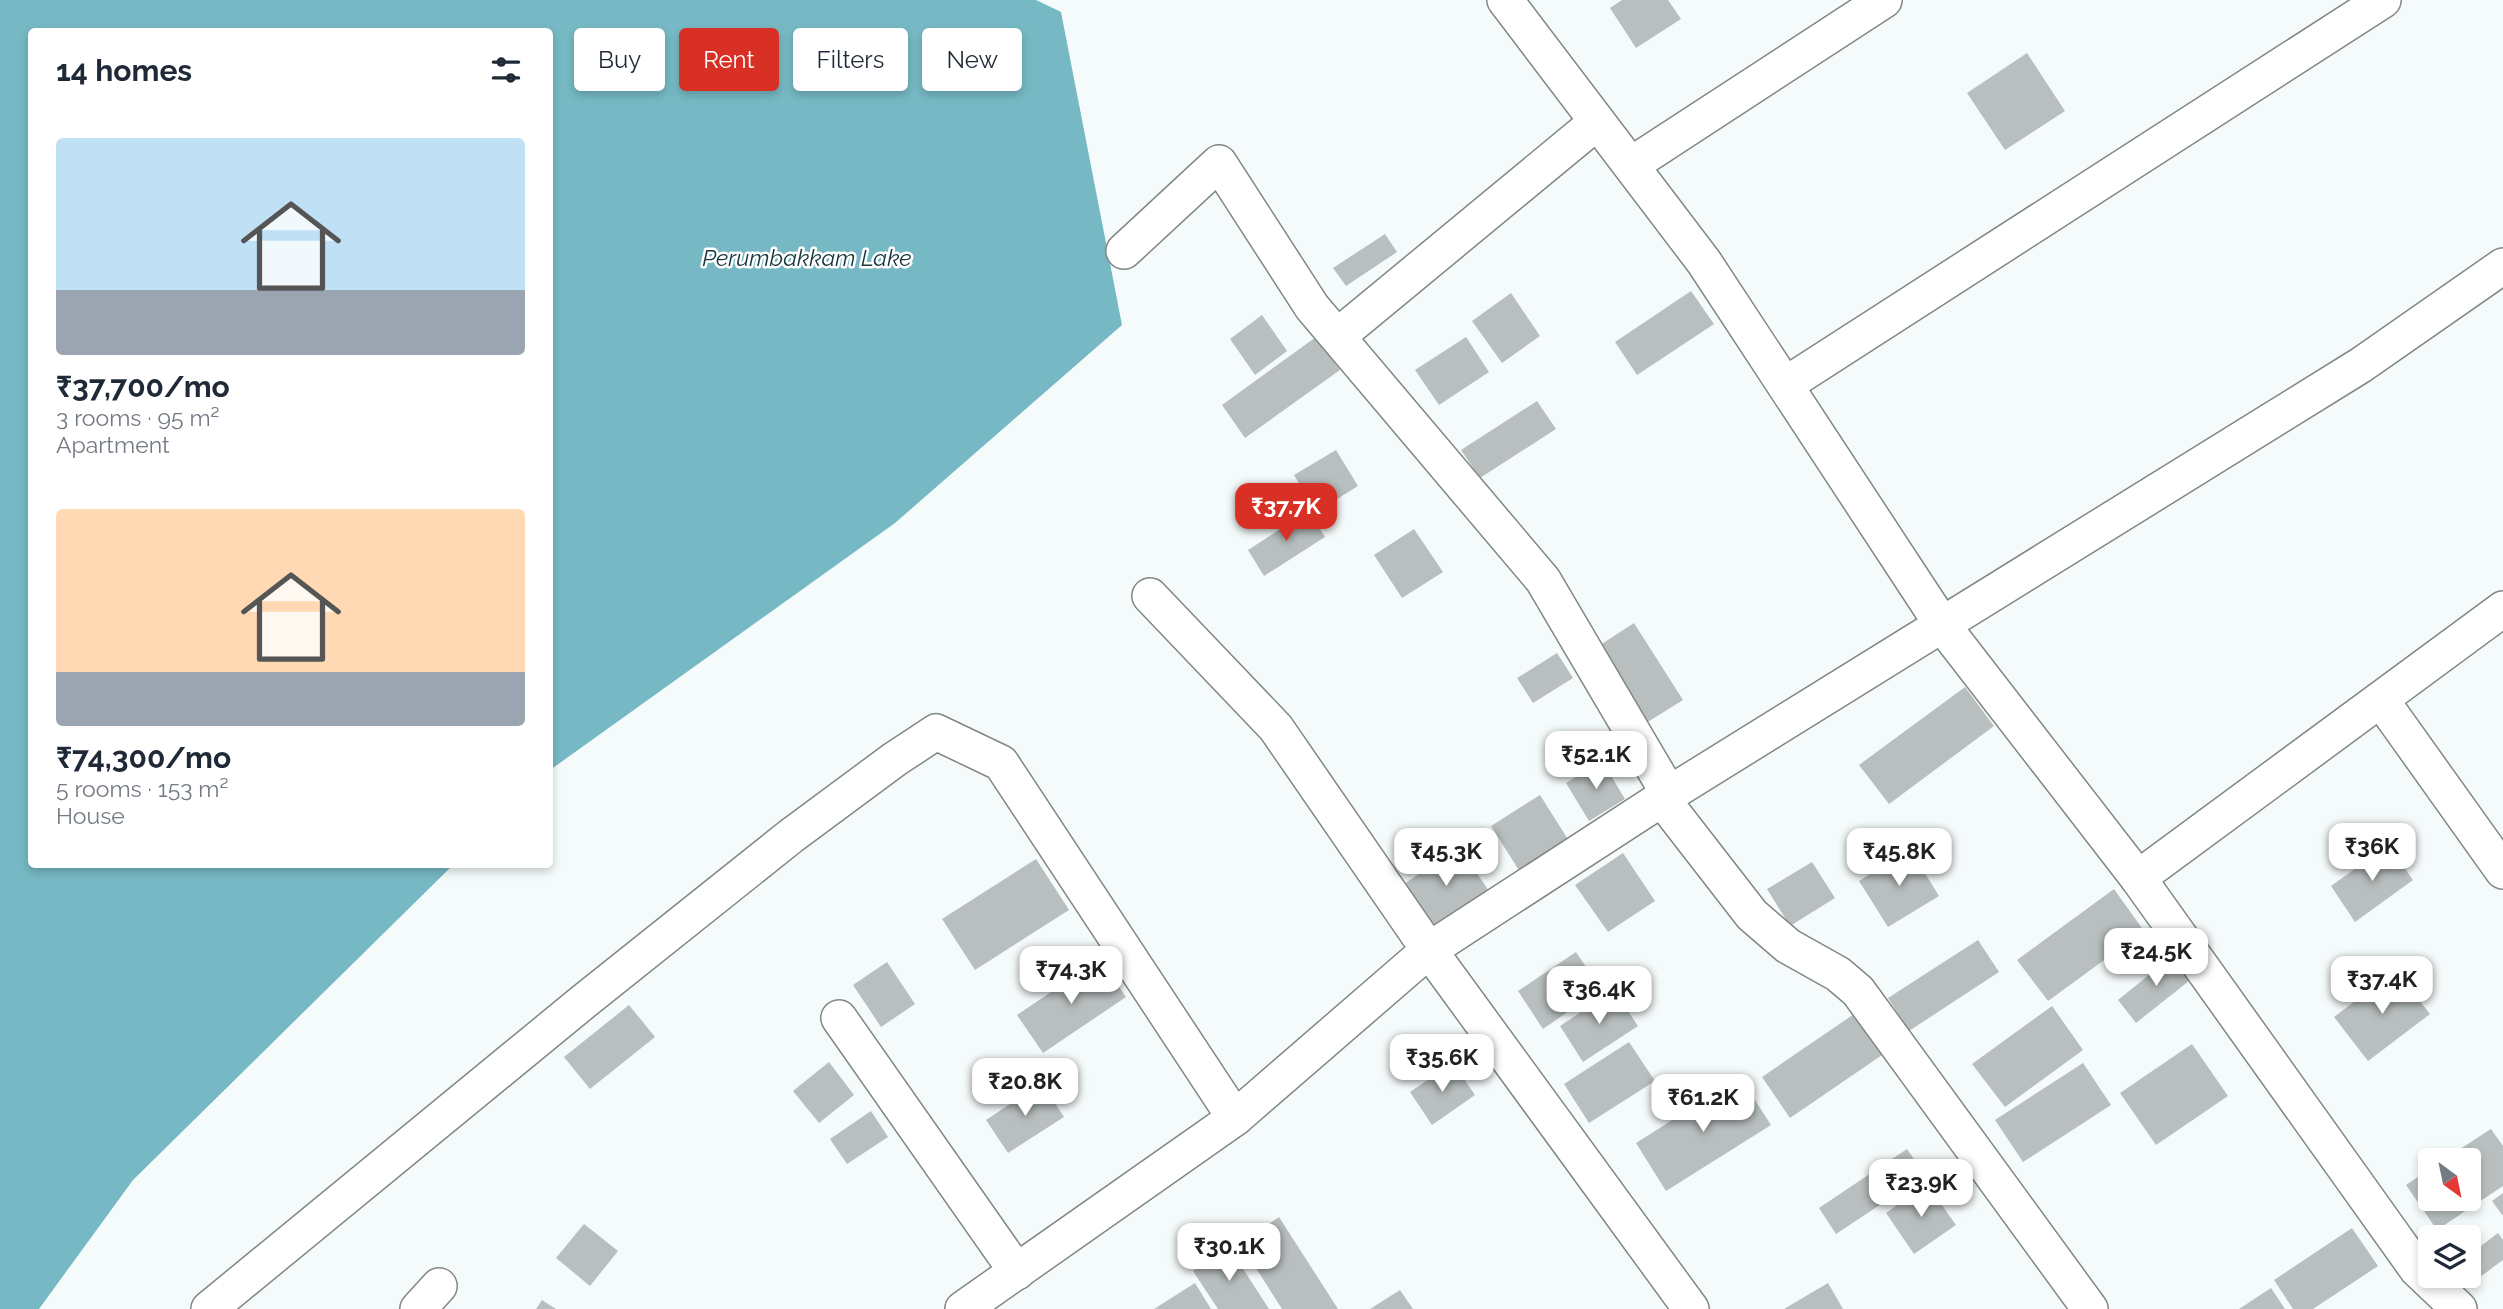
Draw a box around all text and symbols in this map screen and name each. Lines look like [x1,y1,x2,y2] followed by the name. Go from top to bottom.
[574,28,665,91] chip: Buy
[679,28,779,91] chip: Rent
[793,28,908,91] chip: Filters
[922,28,1022,91] chip: New
[487,51,525,89] icon: filters
[56,53,192,88] text: 14 homes
[228,183,354,309] icon: home
[702,244,912,271] water label: Perumbakkam Lake
[56,369,230,404] text: ₹37,700/mo
[56,404,219,431] text: 3 rooms · 95 m²
[56,431,170,458] text: Apartment
[1229,484,1343,543] pin: ₹37.7K
[1251,492,1321,519] text: ₹37.7K
[228,554,354,680] icon: home
[1539,732,1653,791] pin: ₹52.1K
[56,740,231,775] text: ₹74,300/mo
[1561,740,1631,767] text: ₹52.1K
[56,775,228,802] text: 5 rooms · 153 m²
[56,802,125,829] text: House
[2331,824,2413,883] pin: ₹36K
[1389,828,1503,888] pin: ₹45.3K
[1842,828,1956,888] pin: ₹45.8K
[2345,832,2399,859] text: ₹36K
[1410,837,1482,864] text: ₹45.3K
[1863,837,1935,864] text: ₹45.8K
[2099,928,2213,988] pin: ₹24.5K
[2120,937,2192,964] text: ₹24.5K
[1014,946,1128,1006] pin: ₹74.3K
[1036,955,1106,982] text: ₹74.3K
[2325,956,2439,1016] pin: ₹37.4K
[2347,965,2417,992] text: ₹37.4K
[1542,967,1656,1026] pin: ₹36.4K
[1563,975,1635,1002] text: ₹36.4K
[1385,1034,1499,1094] pin: ₹35.6K
[1406,1043,1478,1070] text: ₹35.6K
[968,1058,1082,1118] pin: ₹20.8K
[988,1067,1062,1094] text: ₹20.8K
[1646,1074,1760,1134] pin: ₹61.2K
[1667,1083,1739,1110] text: ₹61.2K
[2418,1148,2482,1211] north arrow
[2418,1148,2481,1288] map controls
[1864,1160,1978,1219] pin: ₹23.9K
[1885,1168,1957,1195] text: ₹23.9K
[1172,1224,1286,1283] pin: ₹30.1K
[2418,1225,2481,1288] button: layers
[1193,1232,1265,1259] text: ₹30.1K

